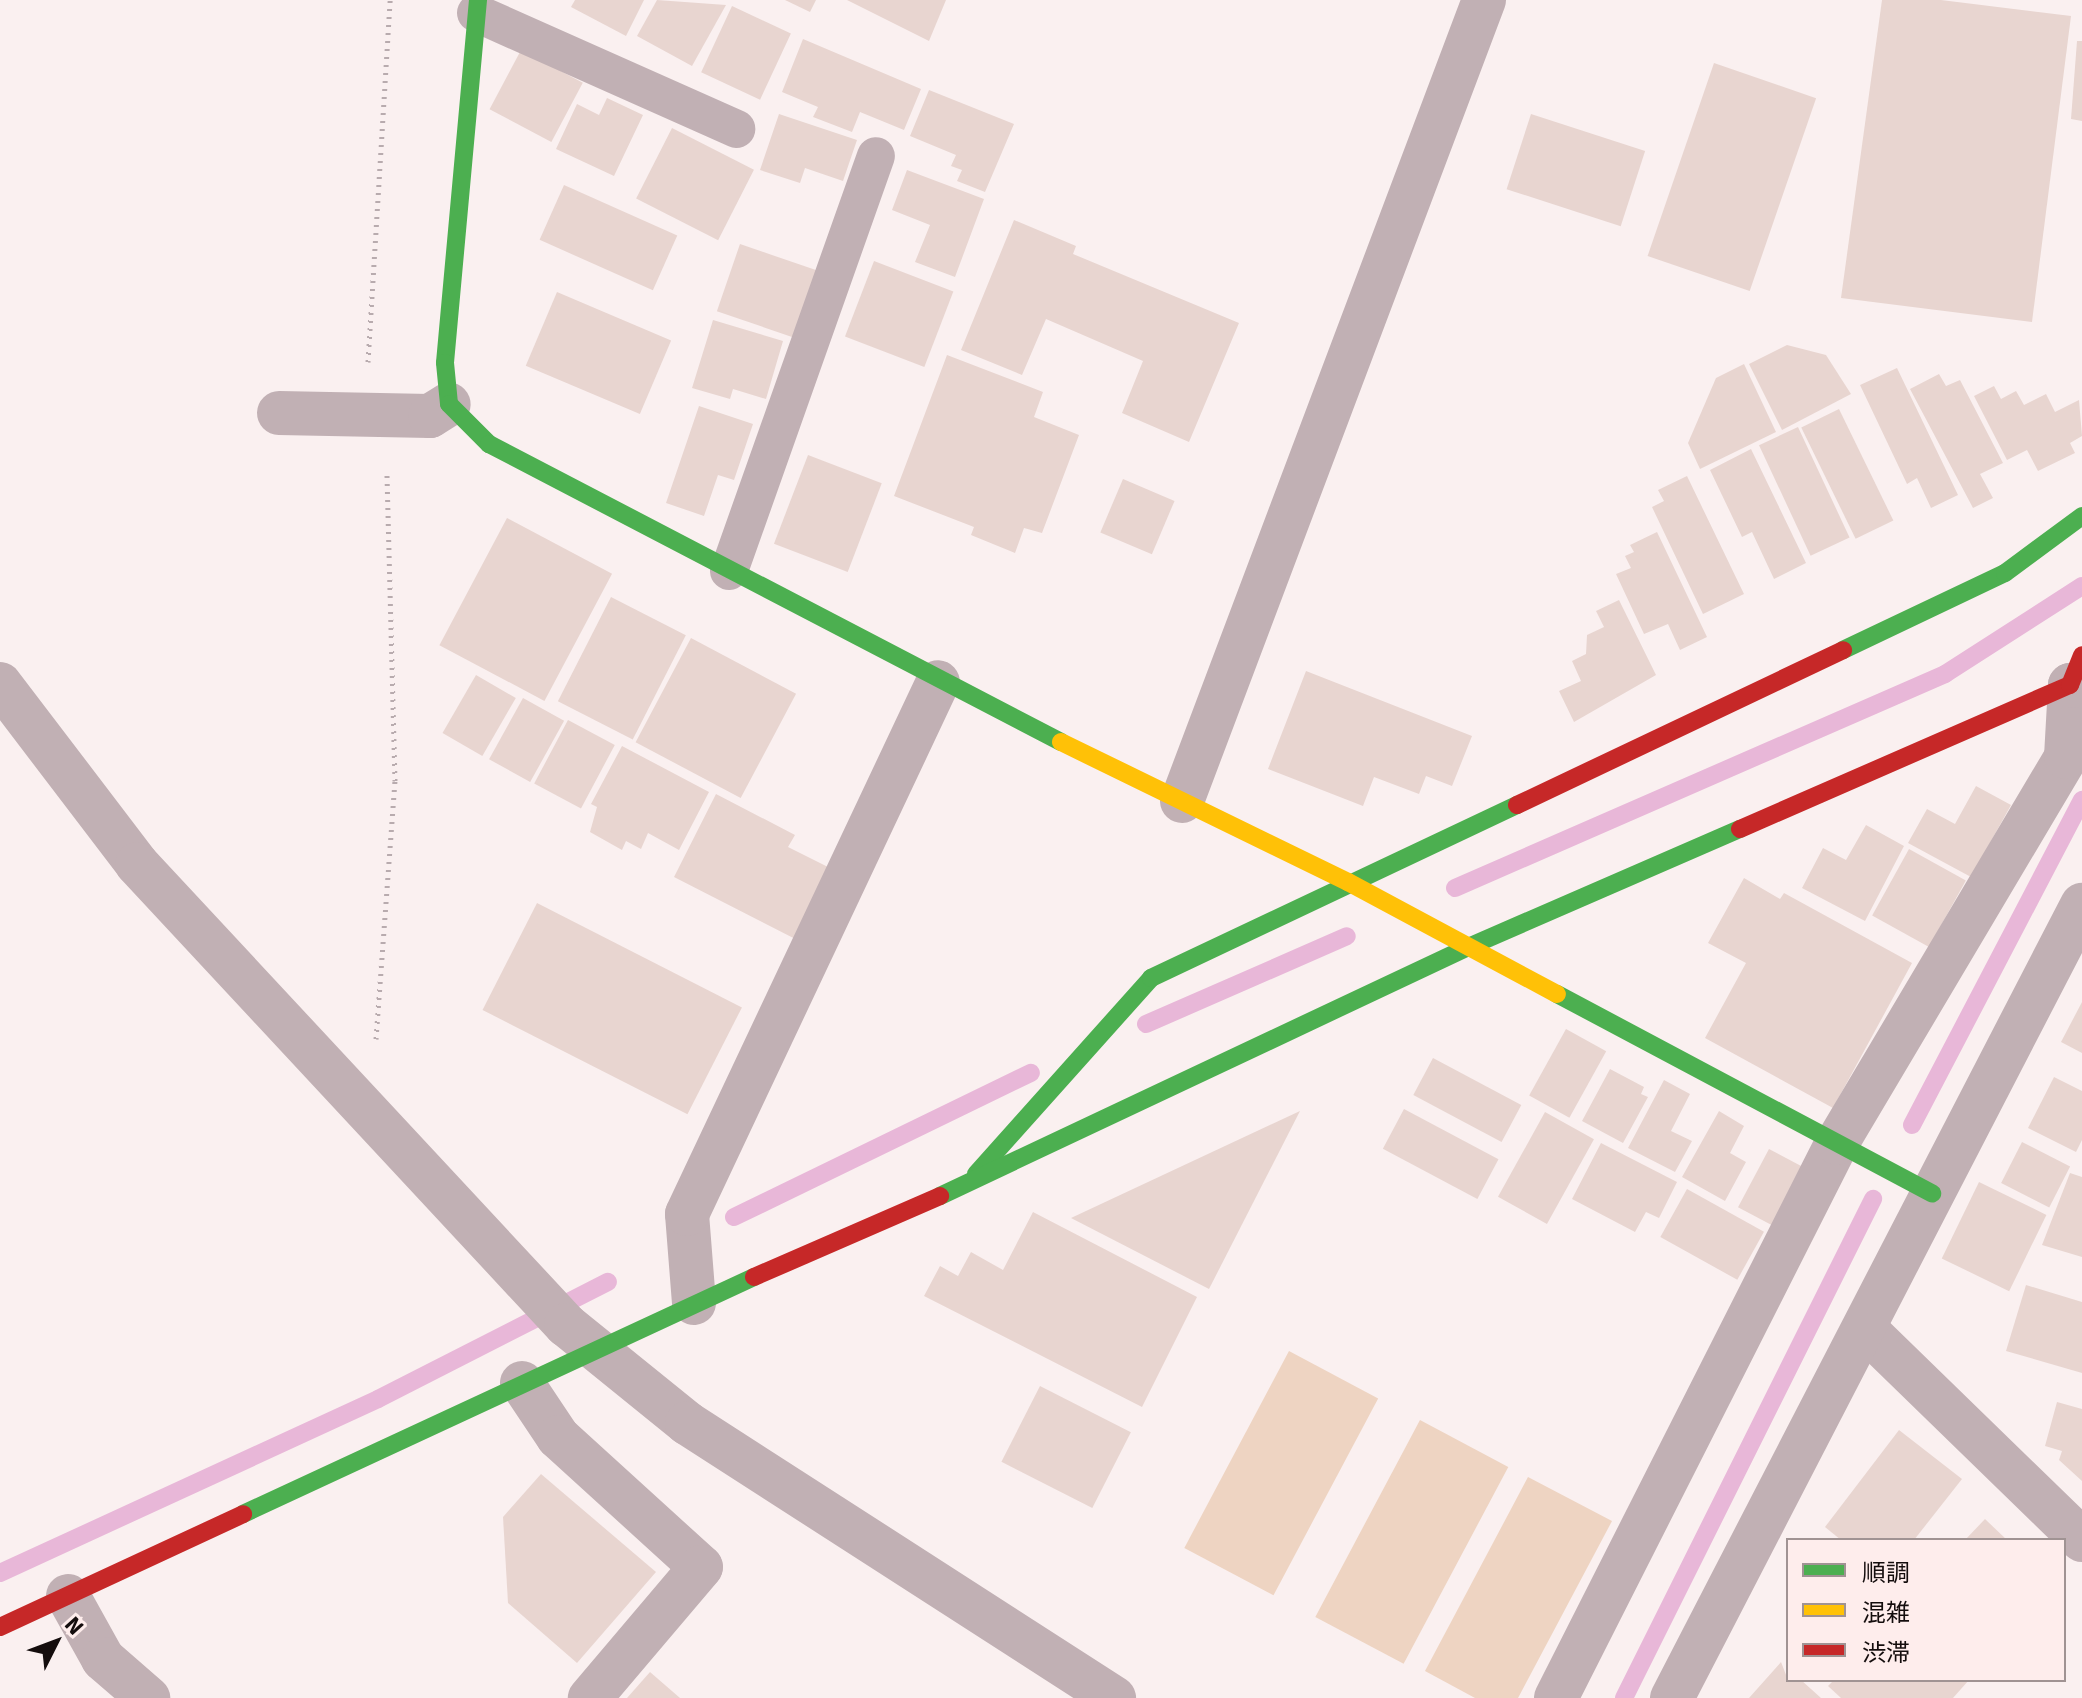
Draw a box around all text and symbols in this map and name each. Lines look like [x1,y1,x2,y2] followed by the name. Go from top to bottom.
[1786,1538,2066,1682] legend
[1862,1558,1910,1588] text: 順調
[1862,1598,1910,1628] text: 混雑
[16,1602,96,1682] north arrow
[59,1611,89,1640] text: N
[1862,1638,1910,1668] text: 渋滞

